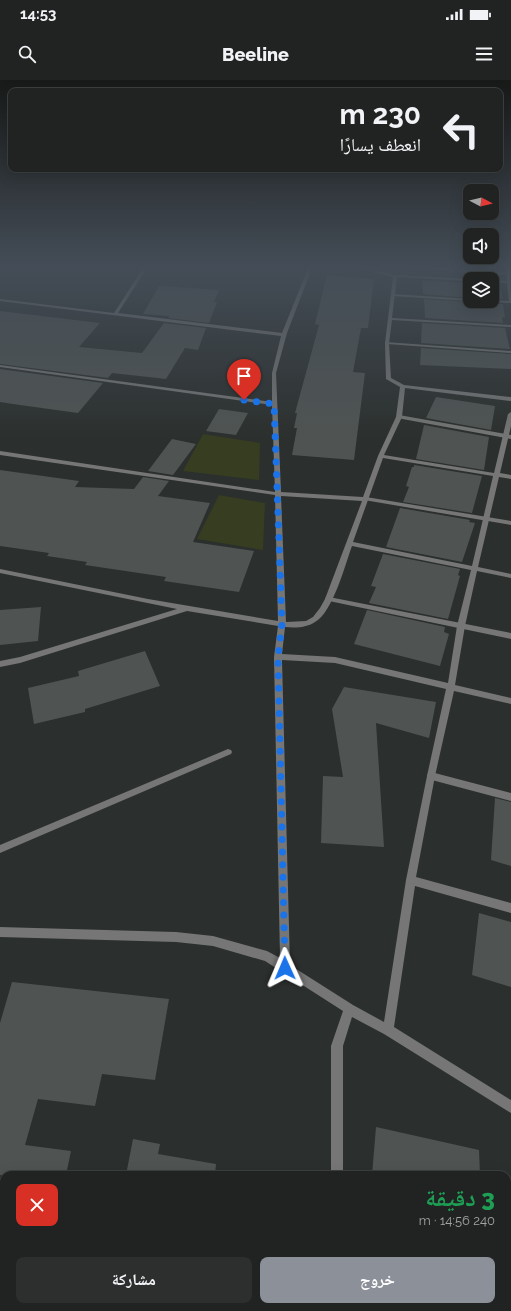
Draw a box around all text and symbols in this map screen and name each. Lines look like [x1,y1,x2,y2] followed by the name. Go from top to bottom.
[20,5,56,23] text: 14:53
[16,43,38,65] icon: search
[473,43,495,65] icon: menu
[222,44,289,65] text: Beeline
[340,98,421,131] text: 230 m
[435,104,487,156] icon: left
[340,134,421,155] text: انعطف يسارًا
[463,184,499,220] north arrow
[463,184,499,308] map controls
[463,228,499,264] button: sound
[463,272,499,308] button: layers
[227,359,261,400] pin
[233,365,255,387] icon: arrive
[264,947,306,989] position arrow
[425,1183,495,1212] text: 3 دقيقة
[16,1184,58,1226] button: close
[419,1213,495,1228] text: 240 m · 14:56
[16,1257,252,1303] button: مشاركة
[260,1257,495,1303] button: خروج

